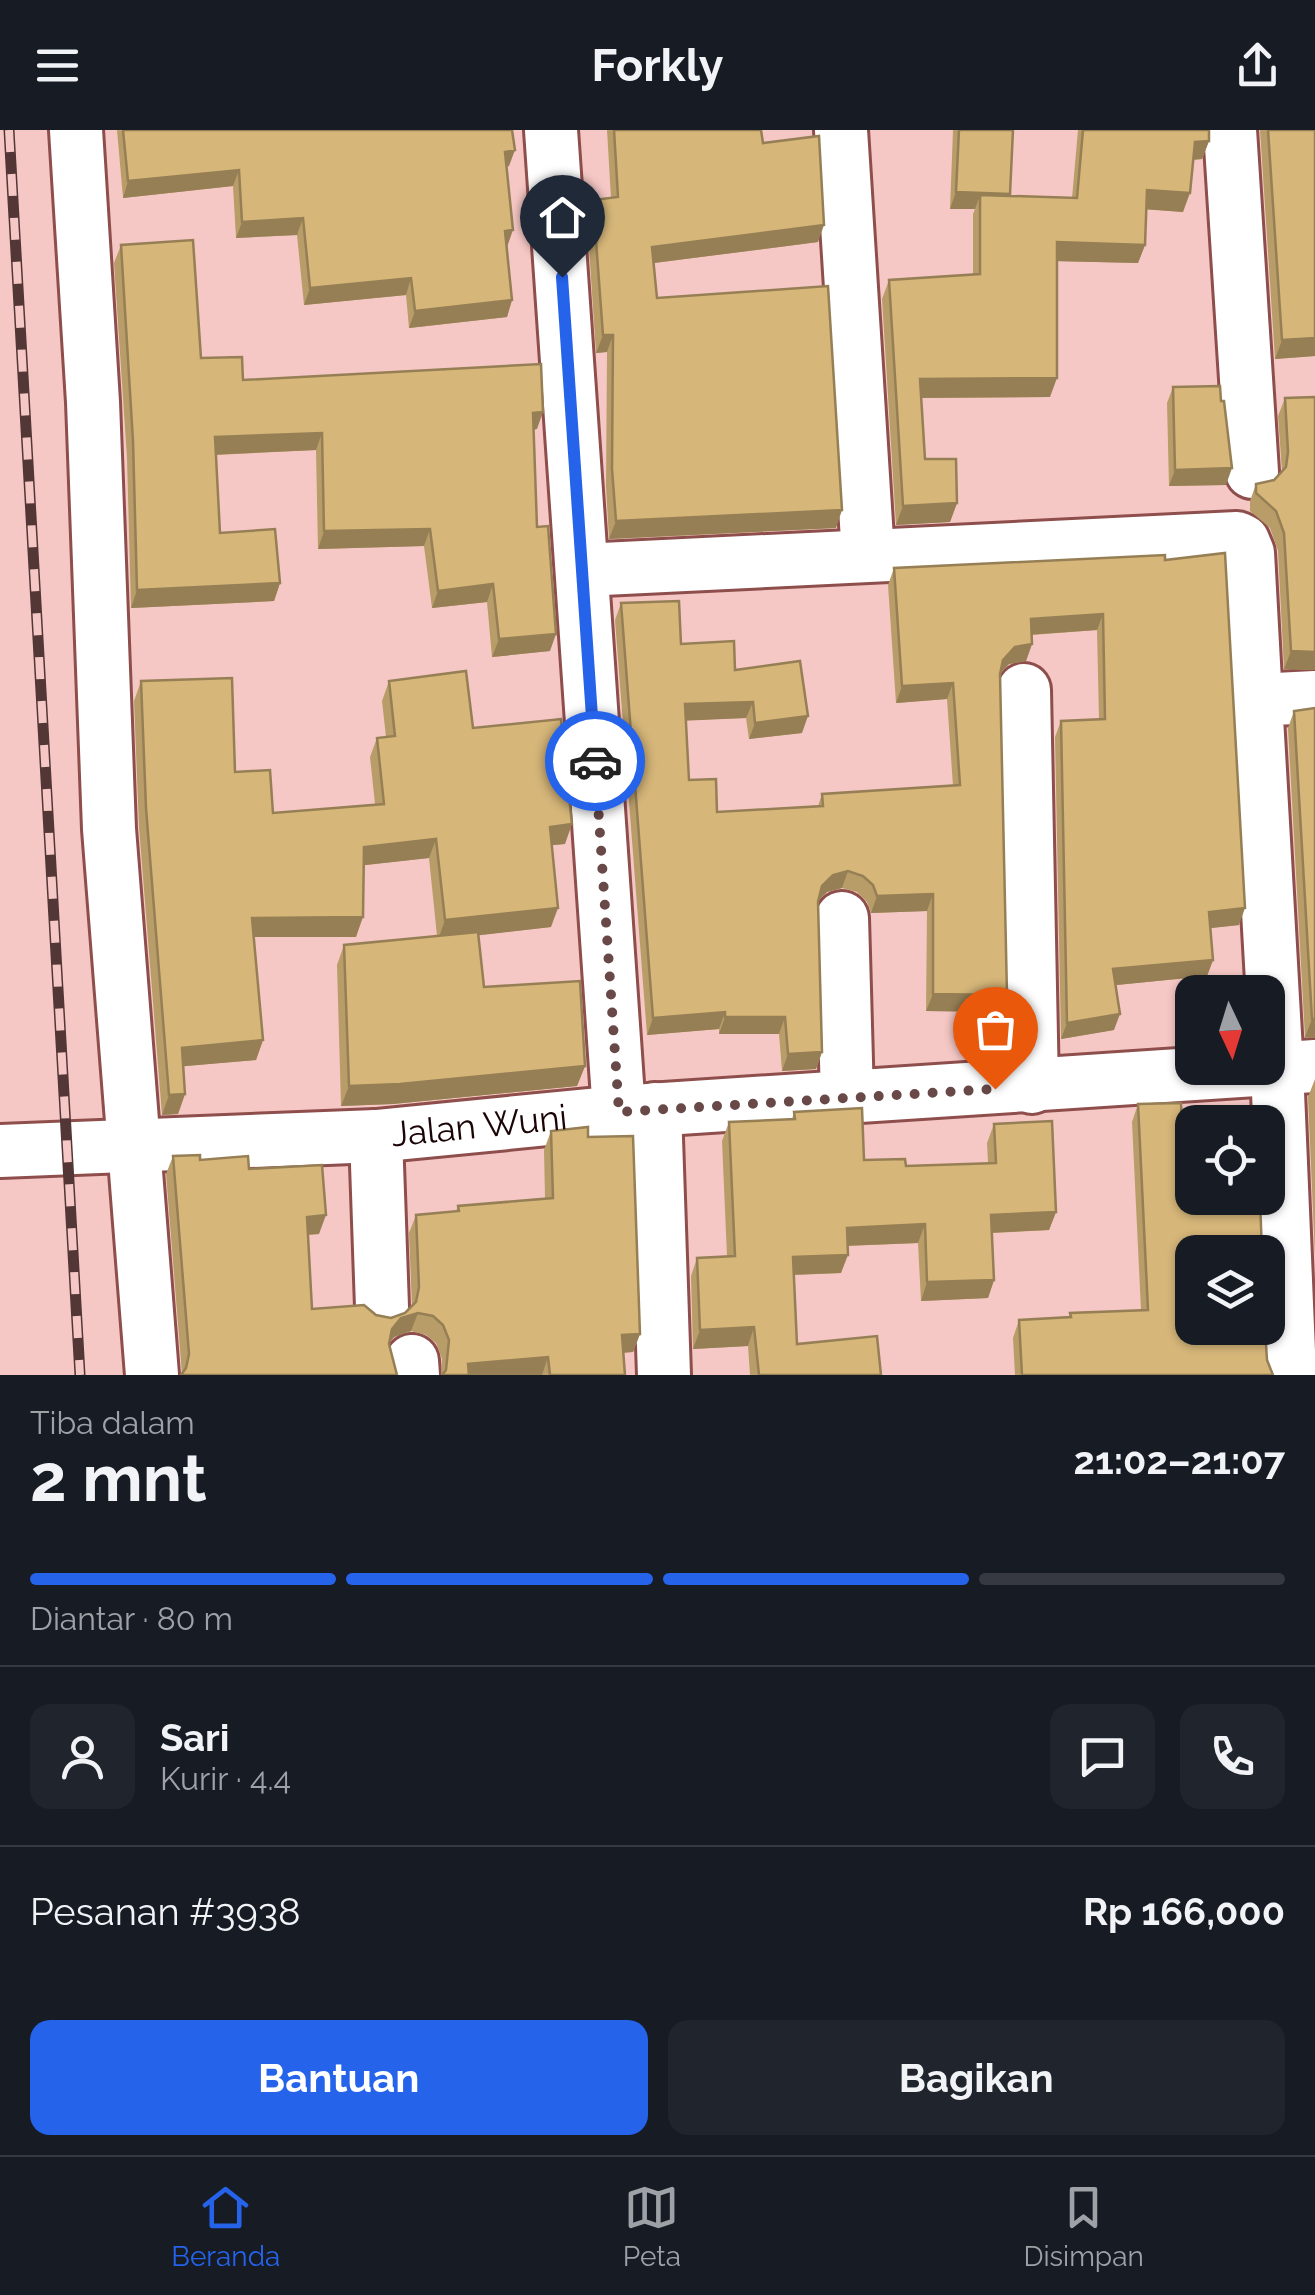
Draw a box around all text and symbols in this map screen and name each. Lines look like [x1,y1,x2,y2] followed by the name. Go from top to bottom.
[30,38,85,93] icon: menu
[1230,38,1285,93] icon: share
[591,39,724,92] text: Forkly
[520,175,605,278] pin
[535,190,590,245] icon: home
[545,711,645,811] courier
[568,734,623,789] icon: car
[1175,975,1285,1085] north arrow
[1175,975,1285,1345] map controls
[953,987,1038,1090] pin
[968,1002,1023,1057] icon: bag
[389,1096,569,1154] street label: Jalan Wuni
[1175,1105,1285,1215] button: locate
[1175,1235,1285,1345] button: layers
[30,1404,195,1441] text: Tiba dalam
[1073,1438,1285,1483] text: 21:02–21:07
[30,1440,207,1516] text: 2 mnt
[30,1600,233,1637] text: Diantar · 80 m
[30,1704,135,1809] button: person
[1050,1704,1155,1809] button: chat
[1180,1704,1285,1809] button: phone
[160,1715,229,1760] text: Sari
[160,1760,291,1797] text: Kurir · 4.4
[30,1889,301,1934] text: Pesanan #3938
[1083,1889,1285,1934] text: Rp 166,000
[30,2020,648,2135] button: Bantuan
[668,2020,1285,2135] button: Bagikan
[171,2180,280,2273] tab: Beranda
[623,2180,681,2273] tab: Peta
[1023,2180,1144,2273] tab: Disimpan

